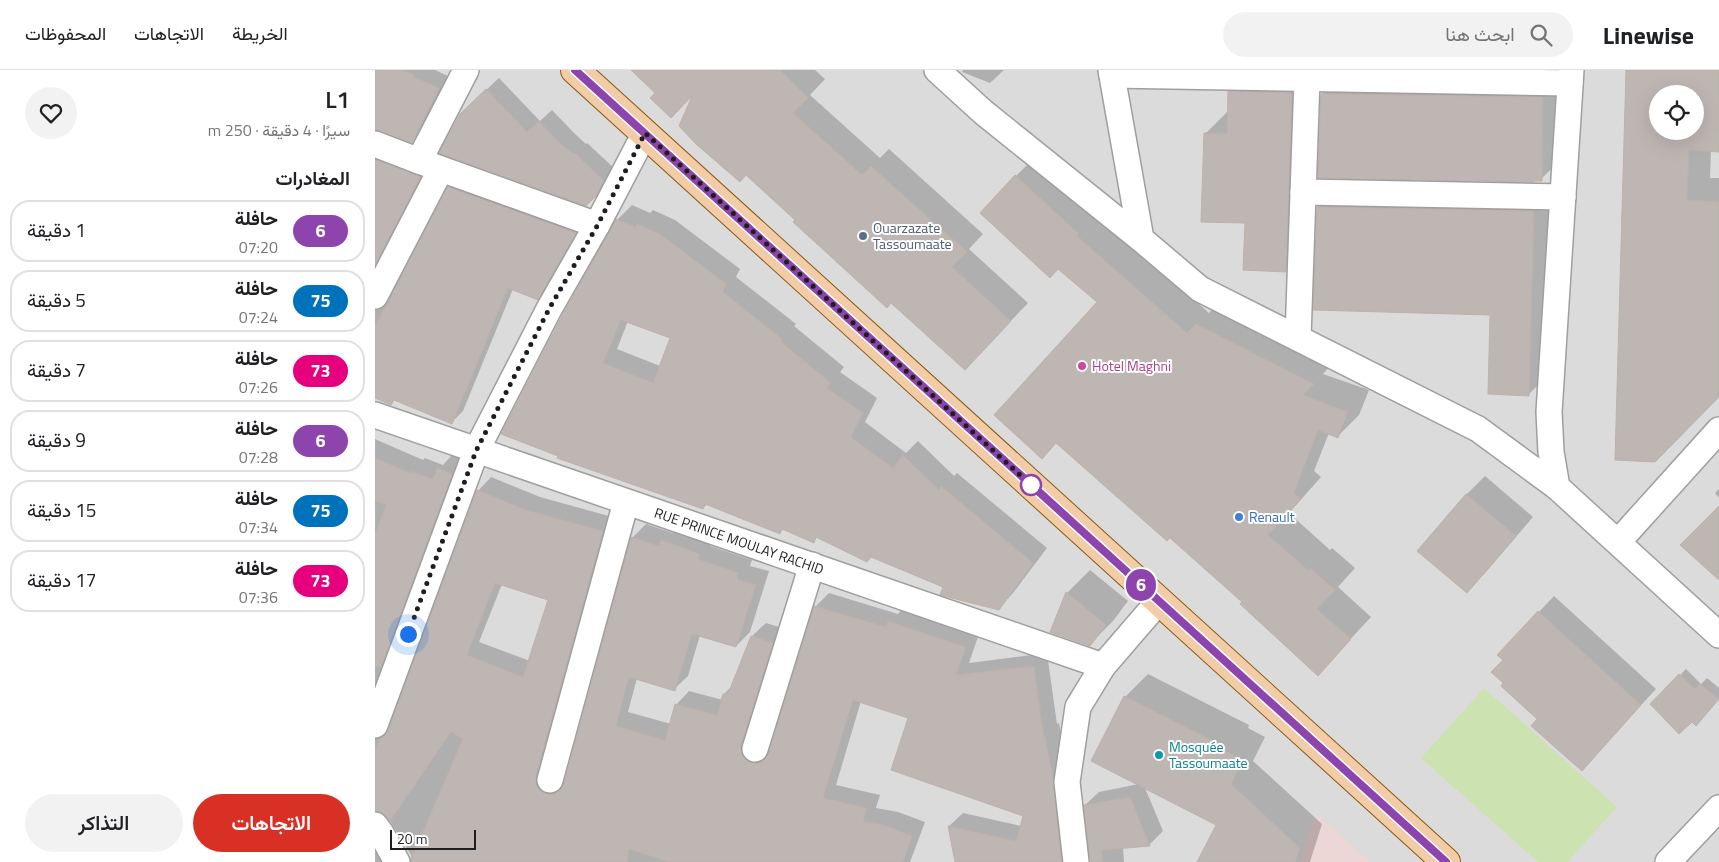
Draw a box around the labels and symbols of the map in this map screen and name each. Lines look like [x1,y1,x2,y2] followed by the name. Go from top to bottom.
[873,217,952,254] place label: Ouarzazate Tassoumaate
[857,230,869,242] marker: Ouarzazate Tassoumaate
[1092,355,1171,376] place label: Hotel Maghni
[1076,360,1088,372] marker: Hotel Maghni
[1020,474,1042,496] unlabelled marker
[652,502,827,579] street label: RUE PRINCE MOULAY RACHID
[1249,506,1295,527] place label: Renault
[1233,511,1245,523] marker: Renault
[1125,569,1157,601] line badge: 6
[396,622,421,647] your location
[1169,736,1248,773] place label: Mosquée Tassoumaate
[1153,749,1165,761] marker: Mosquée Tassoumaate
[390,827,476,850] scale bar

